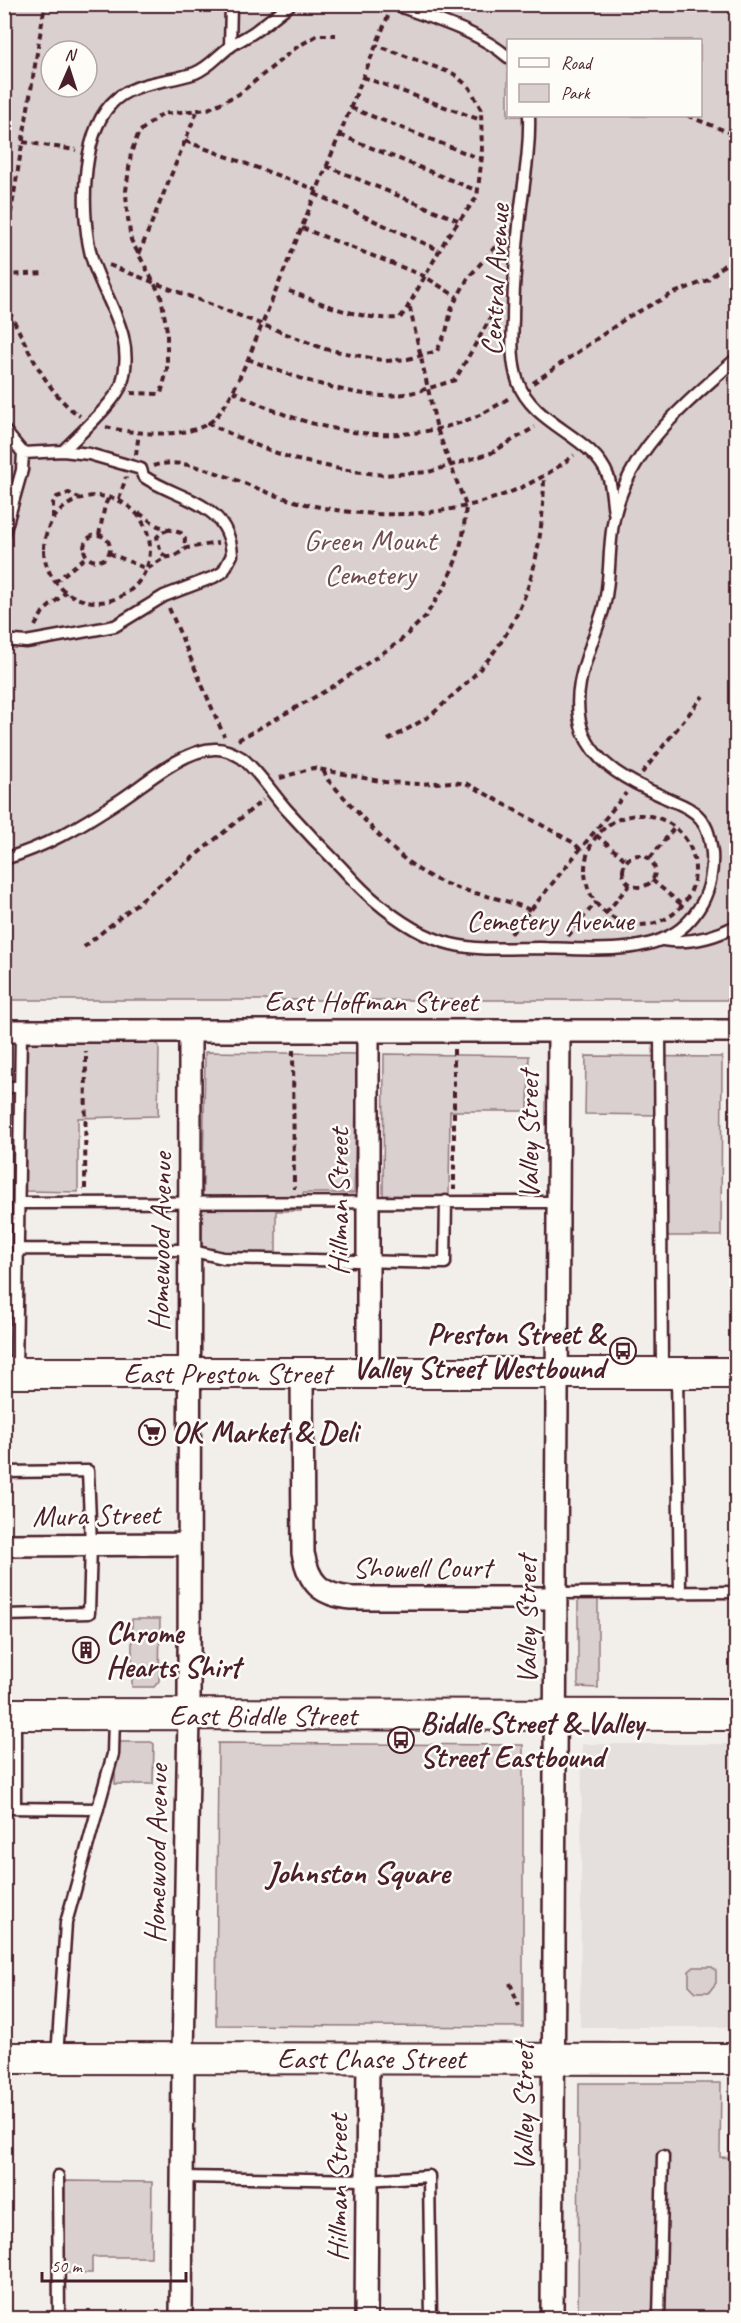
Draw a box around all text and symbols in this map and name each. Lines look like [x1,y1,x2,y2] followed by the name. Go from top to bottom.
[39,39,99,99] north arrow
[507,39,702,117] legend
[64,45,78,65] text: N
[561,52,594,74] text: Road
[561,82,591,104] text: Park
[472,201,518,357] street label: Central Avenue
[304,521,439,593] park label: Green Mount Cemetery
[466,901,636,939] street label: Cemetery Avenue
[264,982,481,1020] street label: East Hoffman Street
[509,1066,547,1200] street label: Valley Street
[319,1125,357,1276] street label: Hillman Street
[139,1150,181,1332] street label: Homewood Avenue
[353,1315,609,1387] place label: Preston Street & Valley Street Westbound
[608,1336,638,1366] bus stop icon: Preston Street & Valley Street Westbound
[123,1354,335,1392] street label: East Preston Street
[172,1413,362,1451] place label: OK Market & Deli
[137,1417,167,1447] supermarket icon: OK Market & Deli
[32,1495,163,1535] street label: Mura Street
[353,1548,496,1586] street label: Showell Court
[507,1551,545,1685] street label: Valley Street
[106,1614,245,1686] place label: Chrome Hearts Shirt
[71,1635,101,1665] building icon: Chrome Hearts Shirt
[169,1696,360,1734] street label: East Biddle Street
[420,1704,646,1776] place label: Biddle Street & Valley Street Eastbound
[386,1725,416,1755] bus stop icon: Biddle Street & Valley Street Eastbound
[135,1762,177,1944] street label: Homewood Avenue
[264,1852,452,1893] district label: Johnston Square
[504,2038,542,2172] street label: Valley Street
[277,2039,468,2077] street label: East Chase Street
[318,2111,356,2262] street label: Hillman Street
[42,2245,186,2283] scale bar
[51,2255,84,2277] text: 50 m

